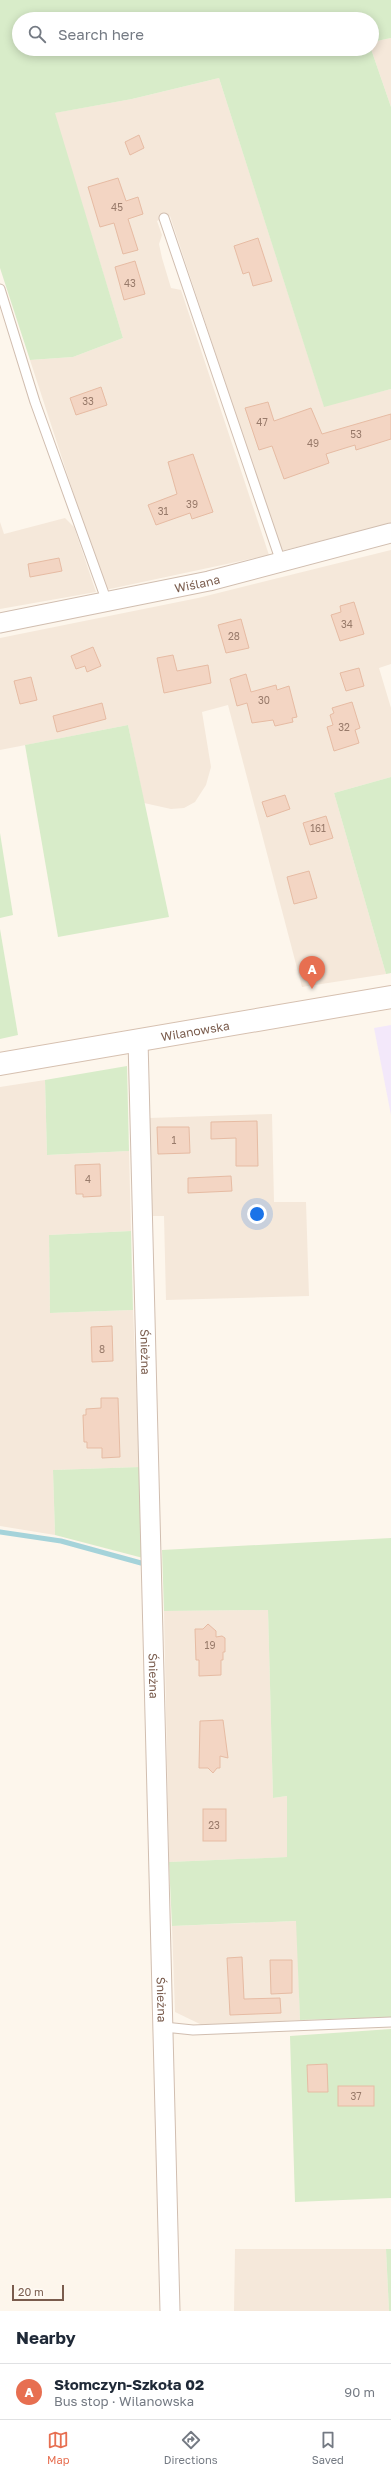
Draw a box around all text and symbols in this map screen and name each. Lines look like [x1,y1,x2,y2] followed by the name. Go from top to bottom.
[12,12,379,56] search box
[26,23,48,45] icon: search
[58,25,144,43] text: Search here
[111,201,123,213] house number: 45
[124,277,136,289] house number: 43
[82,395,94,407] house number: 33
[256,416,268,428] house number: 47
[350,428,362,440] house number: 53
[307,437,319,449] house number: 49
[186,498,198,510] house number: 39
[158,505,168,517] house number: 31
[173,571,221,595] street label: Wiślana
[341,618,353,630] house number: 34
[228,630,240,642] house number: 28
[258,694,270,706] house number: 30
[338,721,350,733] house number: 32
[310,822,326,834] house number: 161
[299,956,325,989] pin: A
[160,1017,231,1044] street label: Wilanowska
[172,1134,177,1146] house number: 1
[85,1173,91,1185] house number: 4
[247,1204,267,1224] your location
[138,1329,154,1375] street label: Śnieżna
[99,1343,105,1355] house number: 8
[205,1639,215,1651] house number: 19
[146,1653,162,1699] street label: Śnieżna
[208,1819,220,1831] house number: 23
[154,1977,170,2023] street label: Śnieżna
[350,2090,362,2102] house number: 37
[12,2283,64,2302] scale bar
[18,2285,44,2298] text: 20 m
[16,2327,76,2348] text: Nearby
[54,2375,204,2393] text: Słomczyn-Szkoła 02
[24,2384,34,2400] text: A
[344,2384,375,2400] text: 90 m
[54,2393,194,2409] text: Bus stop · Wilanowska
[47,2429,70,2466] tab: Map
[164,2429,218,2466] tab: Directions
[312,2429,344,2466] tab: Saved

